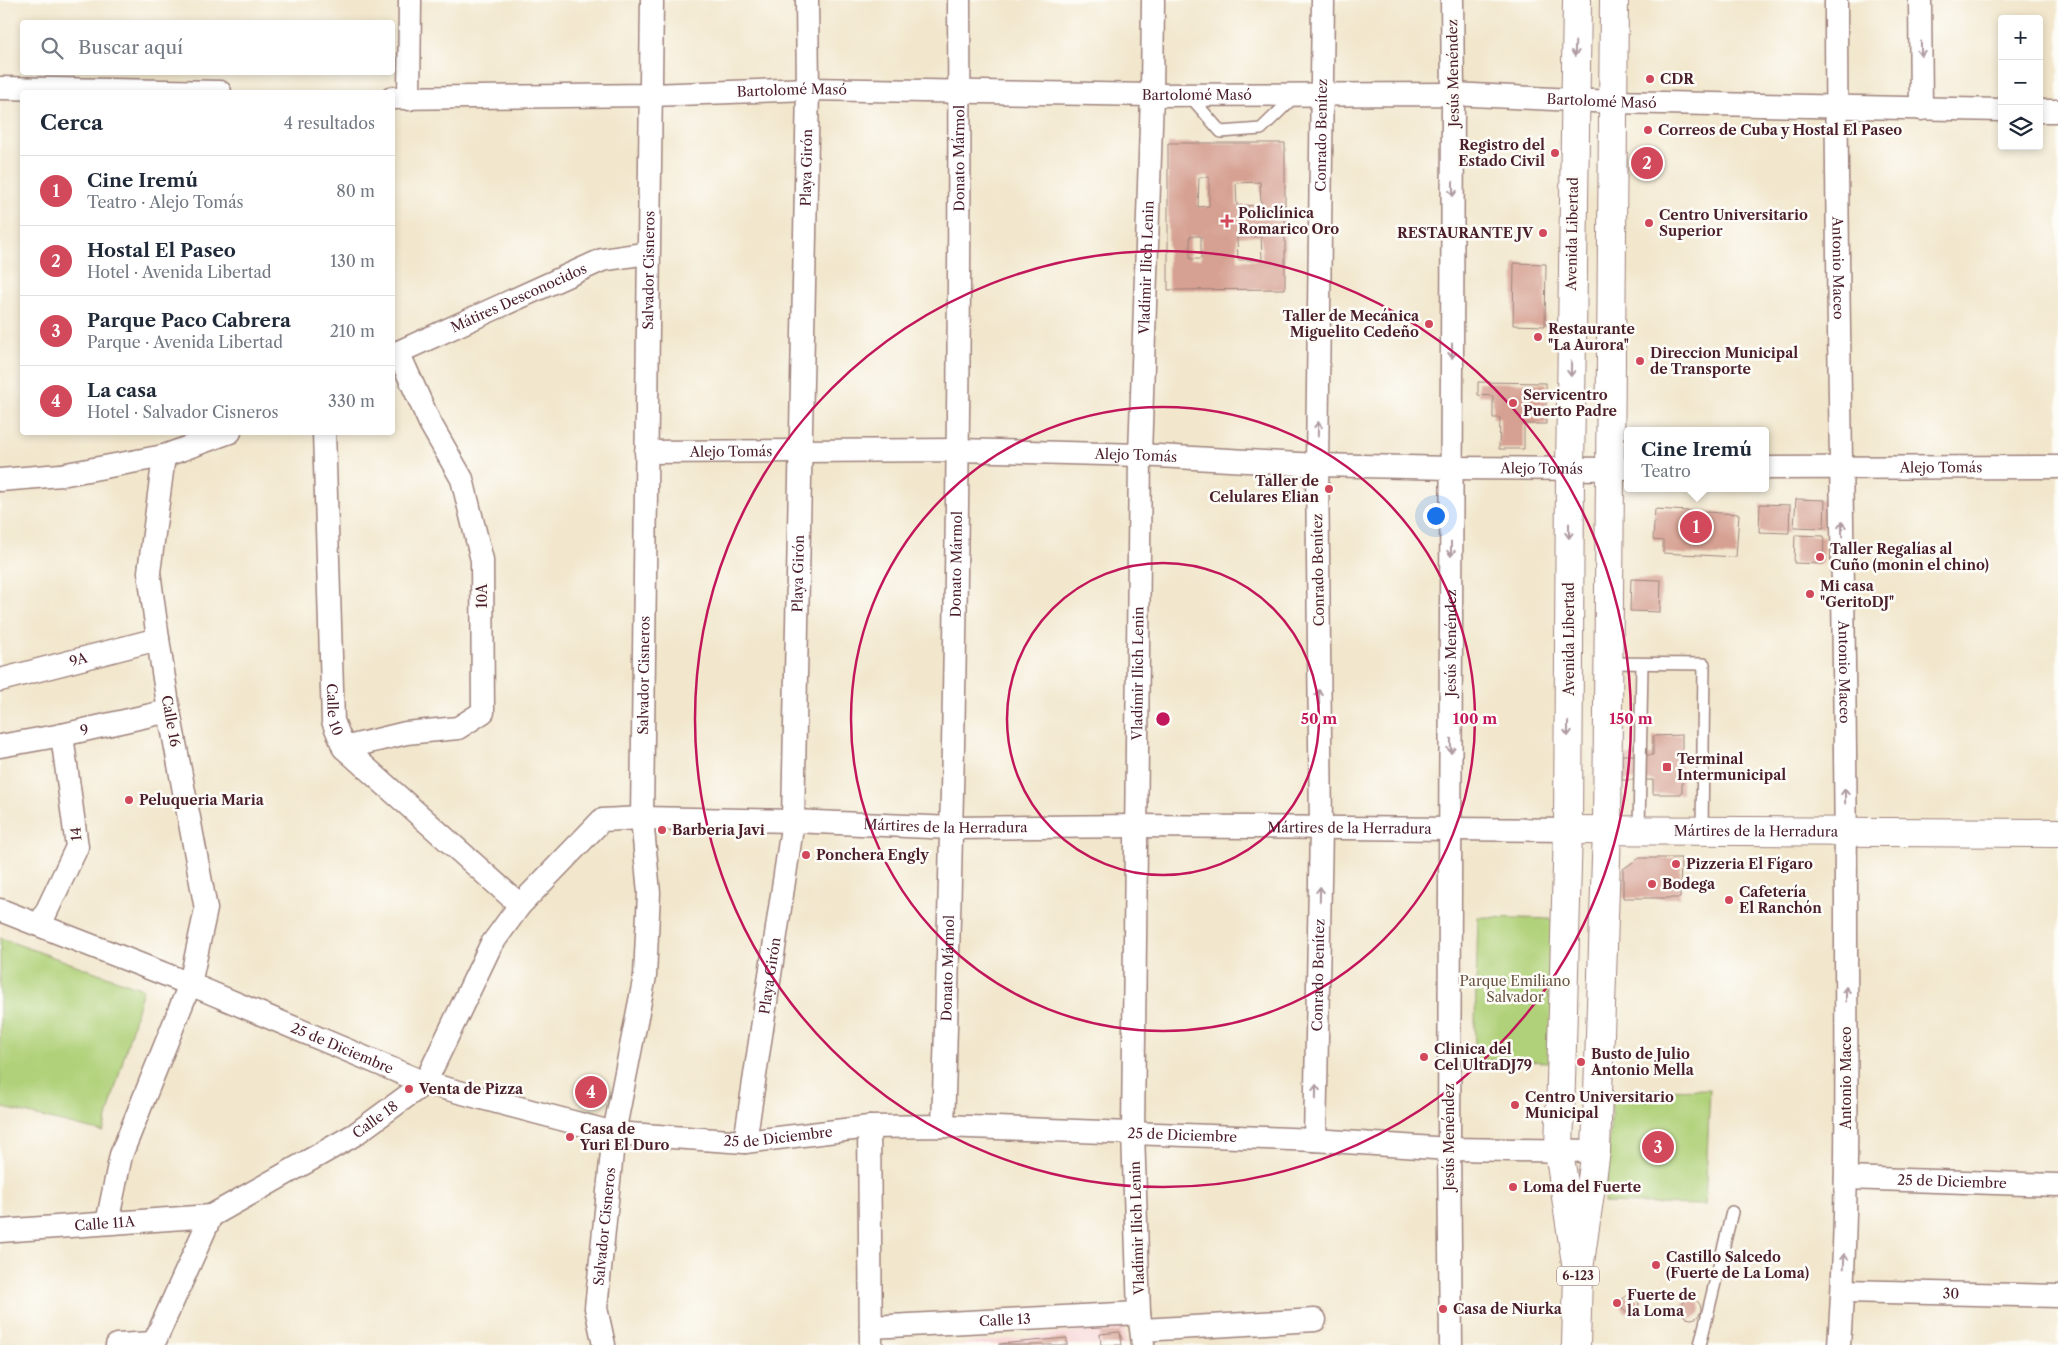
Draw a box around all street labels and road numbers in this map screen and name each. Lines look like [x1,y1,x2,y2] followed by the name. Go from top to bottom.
[1443,19,1463,129] street label: Jesús Menéndez
[1312,79,1331,192] street label: Conrado Benítez
[737,80,847,101] street label: Bartolomé Masó
[1142,86,1252,104] street label: Bartolomé Masó
[1546,90,1657,112] street label: Bartolomé Masó
[950,105,968,211] street label: Donato Mármol
[797,129,816,207] street label: Playa Girón
[1562,177,1582,292] street label: Avenida Libertad
[1135,200,1157,336] street label: Vladímir Ilich Lenin
[639,211,658,330] street label: Salvador Cisneros
[1828,215,1848,320] street label: Antonio Maceo
[448,259,590,336] street label: Mátires Desconocidos
[689,442,772,461] street label: Alejo Tomás
[1093,445,1178,466] street label: Alejo Tomás
[1899,458,1982,477] street label: Alejo Tomás
[1499,459,1583,478] street label: Alejo Tomás
[946,511,966,618] street label: Donato Mármol
[1308,513,1328,627] street label: Conrado Benítez
[788,534,808,613] street label: Playa Girón
[1560,582,1578,697] street label: Avenida Libertad
[473,583,491,608] street label: 10A
[1442,589,1460,699] street label: Jesús Menéndez
[1128,606,1147,741] street label: Vladímir Ilich Lenin
[634,616,653,735] street label: Salvador Cisneros
[1835,619,1854,724] street label: Antonio Maceo
[67,649,90,671] street label: 9A
[323,683,347,739] street label: Calle 10
[158,694,184,748] street label: Calle 16
[78,720,90,740] street label: 9
[863,815,1028,837] street label: Mártires de la Herradura
[1267,818,1432,838] street label: Mártires de la Herradura
[1674,822,1839,841] street label: Mártires de la Herradura
[66,826,86,842] street label: 14
[937,915,958,1022] street label: Donato Mármol
[1308,918,1328,1032] street label: Conrado Benítez
[755,936,785,1015] street label: Playa Girón
[288,1019,396,1078] street label: 25 de Diciembre
[1837,1026,1855,1131] street label: Antonio Maceo
[1440,1083,1458,1193] street label: Jesús Menéndez
[349,1097,402,1142] street label: Calle 18
[723,1122,834,1151] street label: 25 de Diciembre
[1127,1124,1237,1146] street label: 25 de Diciembre
[1126,1161,1148,1296] street label: Vladímir Ilich Lenin
[589,1166,619,1286] street label: Salvador Cisneros
[1897,1171,2007,1192] street label: 25 de Diciembre
[74,1212,136,1235] street label: Calle 11A
[1557,1266,1599,1285] road number: 6-123
[1942,1284,1960,1303] street label: 30
[979,1310,1031,1330] street label: Calle 13

